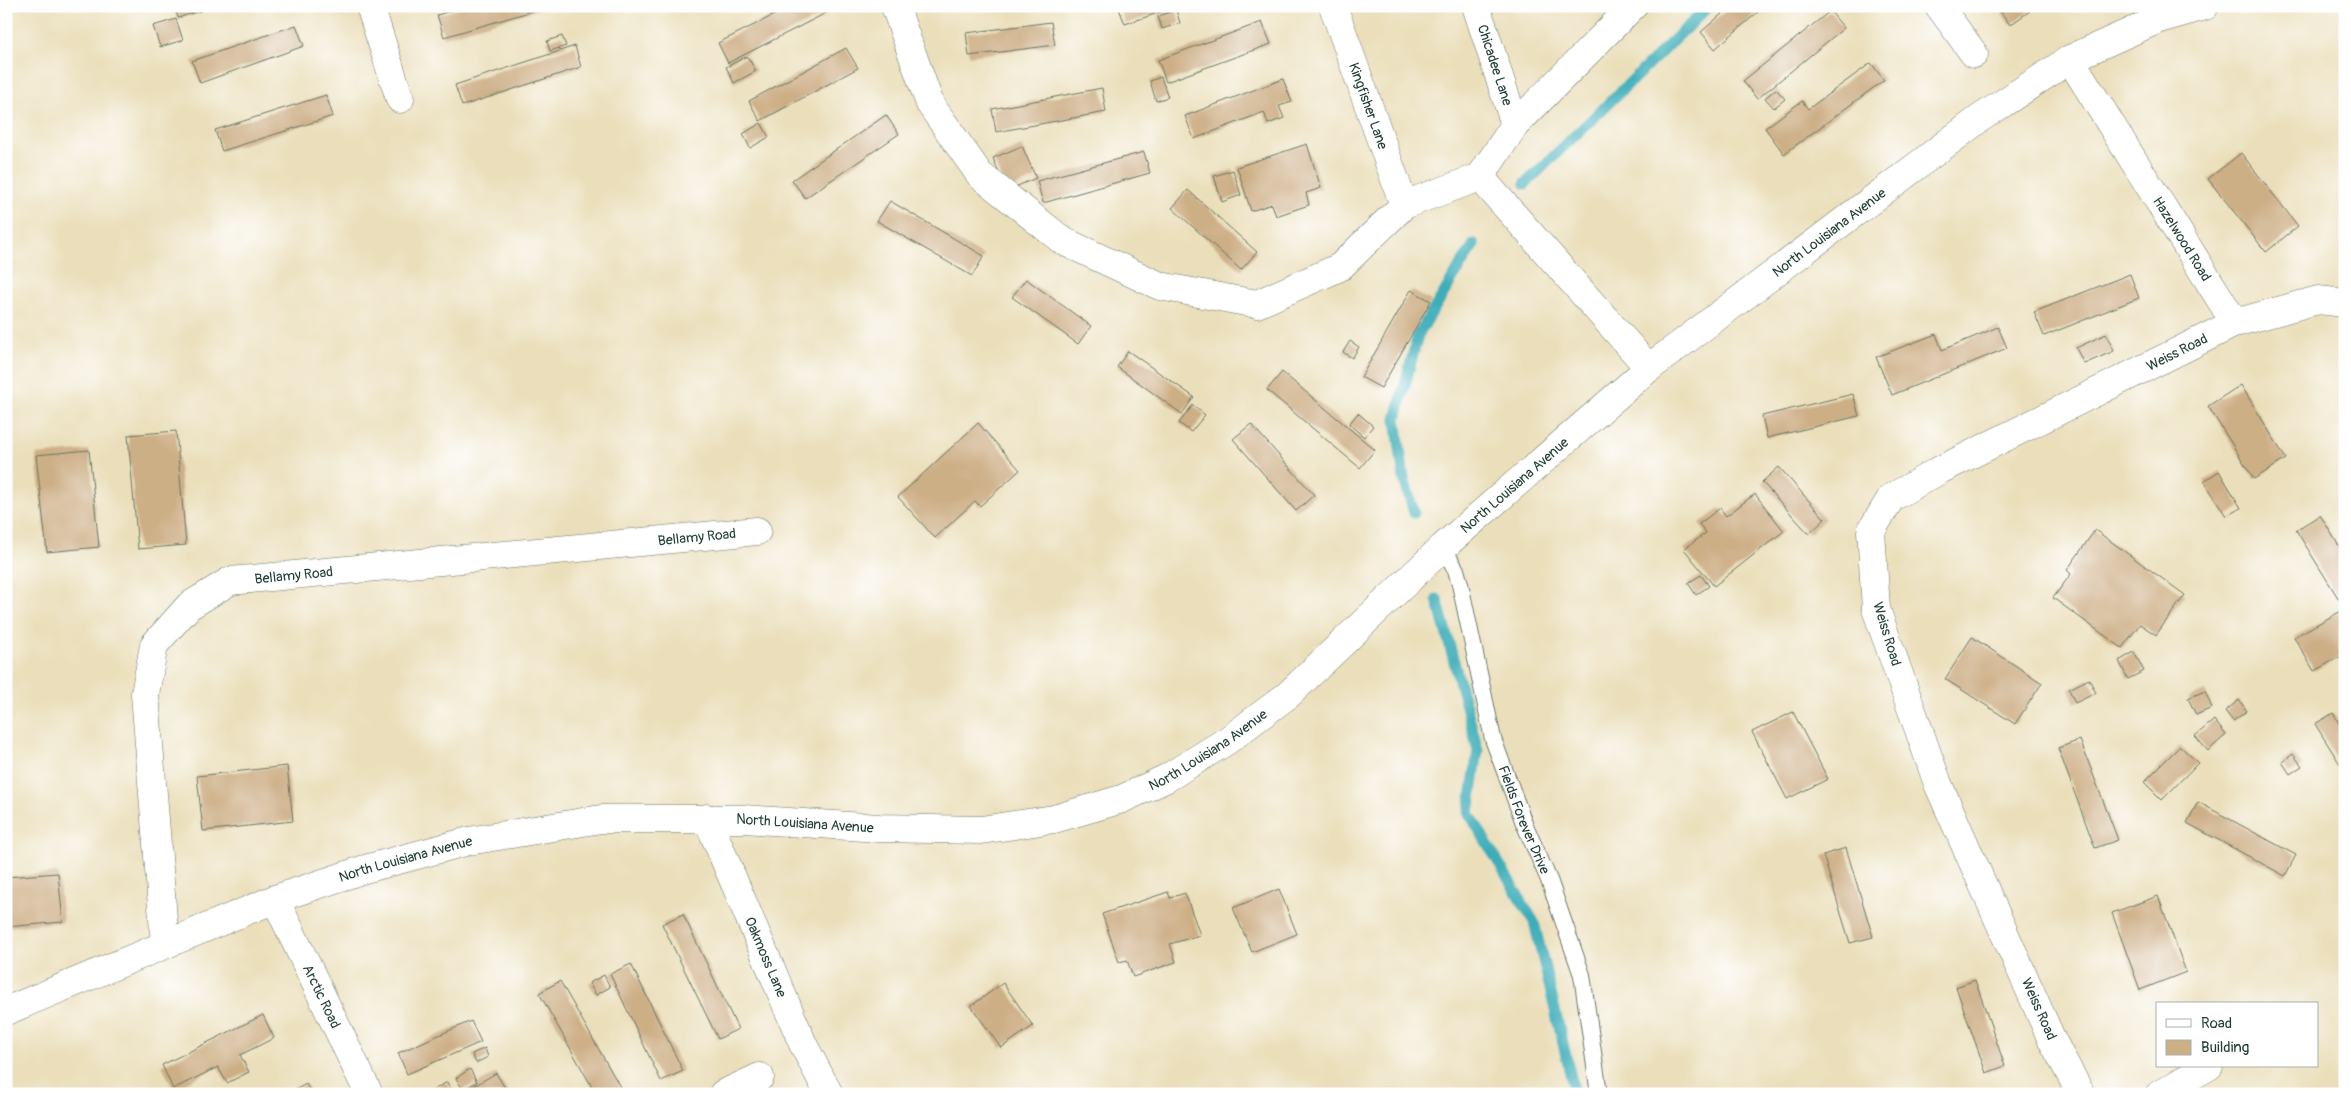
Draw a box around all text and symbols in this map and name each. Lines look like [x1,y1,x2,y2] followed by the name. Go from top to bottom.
[1474,22,1517,108] street label: Chicadee Lane
[1345,60,1392,151] street label: Kingfisher Lane
[1769,184,1889,280] street label: North Louisiana Avenue
[2150,193,2215,284] street label: Hazelwood Road
[2144,330,2210,374] street label: Weiss Road
[1457,433,1572,537] street label: North Louisiana Avenue
[657,525,737,549] street label: Bellamy Road
[254,563,334,587] street label: Bellamy Road
[1869,600,1905,668] street label: Weiss Road
[1146,705,1270,794] street label: North Louisiana Avenue
[1495,763,1554,877] street label: Fields Forever Drive
[736,811,874,836] street label: North Louisiana Avenue
[337,832,474,886] street label: North Louisiana Avenue
[741,914,791,1000] street label: Oakmoss Lane
[299,962,344,1031] street label: Arctic Road
[2018,975,2060,1043] street label: Weiss Road
[2156,1002,2318,1068] legend
[2201,1014,2232,1033] text: Road
[2201,1038,2249,1057] text: Building

